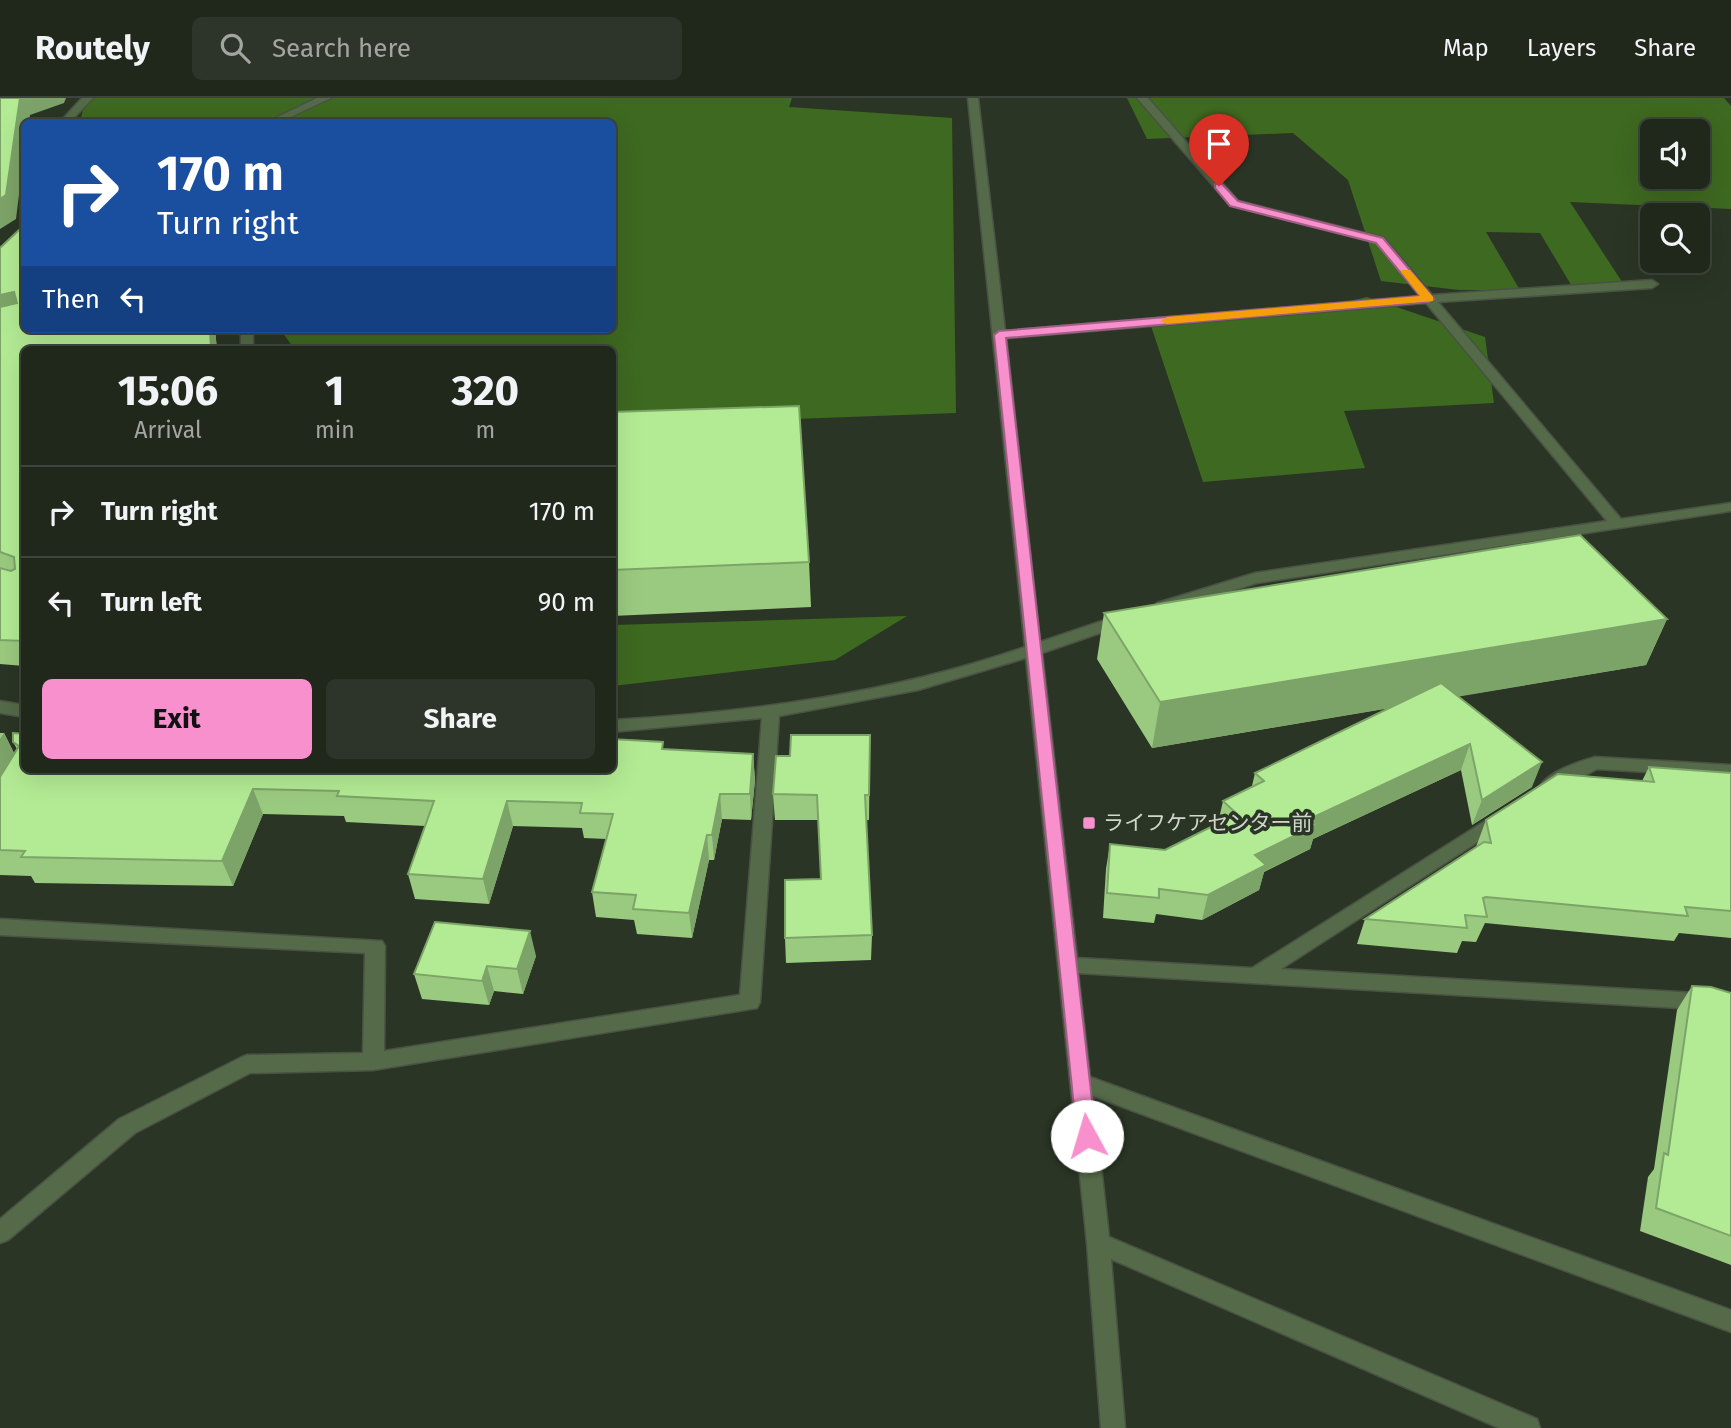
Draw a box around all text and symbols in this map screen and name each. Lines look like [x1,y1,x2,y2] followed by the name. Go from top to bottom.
[192,17,682,80] search box
[35,28,150,68] text: Routely
[216,29,254,67] icon: search
[272,33,411,64] text: Search here
[1443,34,1489,62] text: Map
[1527,34,1596,62] text: Layers
[1634,34,1696,62] text: Share
[1189,114,1249,186] pin
[1640,119,1710,273] map controls
[1640,119,1710,189] button: sound
[1200,125,1238,163] icon: arrive
[157,144,284,203] text: 170 m
[42,147,133,238] icon: right
[1640,203,1710,273] button: search
[157,204,299,242] text: Turn right
[114,280,152,318] icon: left
[42,284,100,315] text: Then
[118,366,218,416] text: 15:06
[325,366,345,416] text: 1
[451,366,519,416] text: 320
[134,416,202,444] text: Arrival
[315,416,355,444] text: min
[475,416,495,444] text: m
[42,493,80,531] icon: right
[101,496,218,527] text: Turn right
[529,496,595,527] text: 170 m
[42,584,80,622] icon: left
[101,587,202,618] text: Turn left
[538,587,595,618] text: 90 m
[42,679,312,759] button: Exit
[326,679,595,759] button: Share
[1103,810,1313,836] place label: ライフケアセンター前
[1081,815,1097,831] marker: ライフケアセンター前
[1050,1099,1124,1173] position arrow

